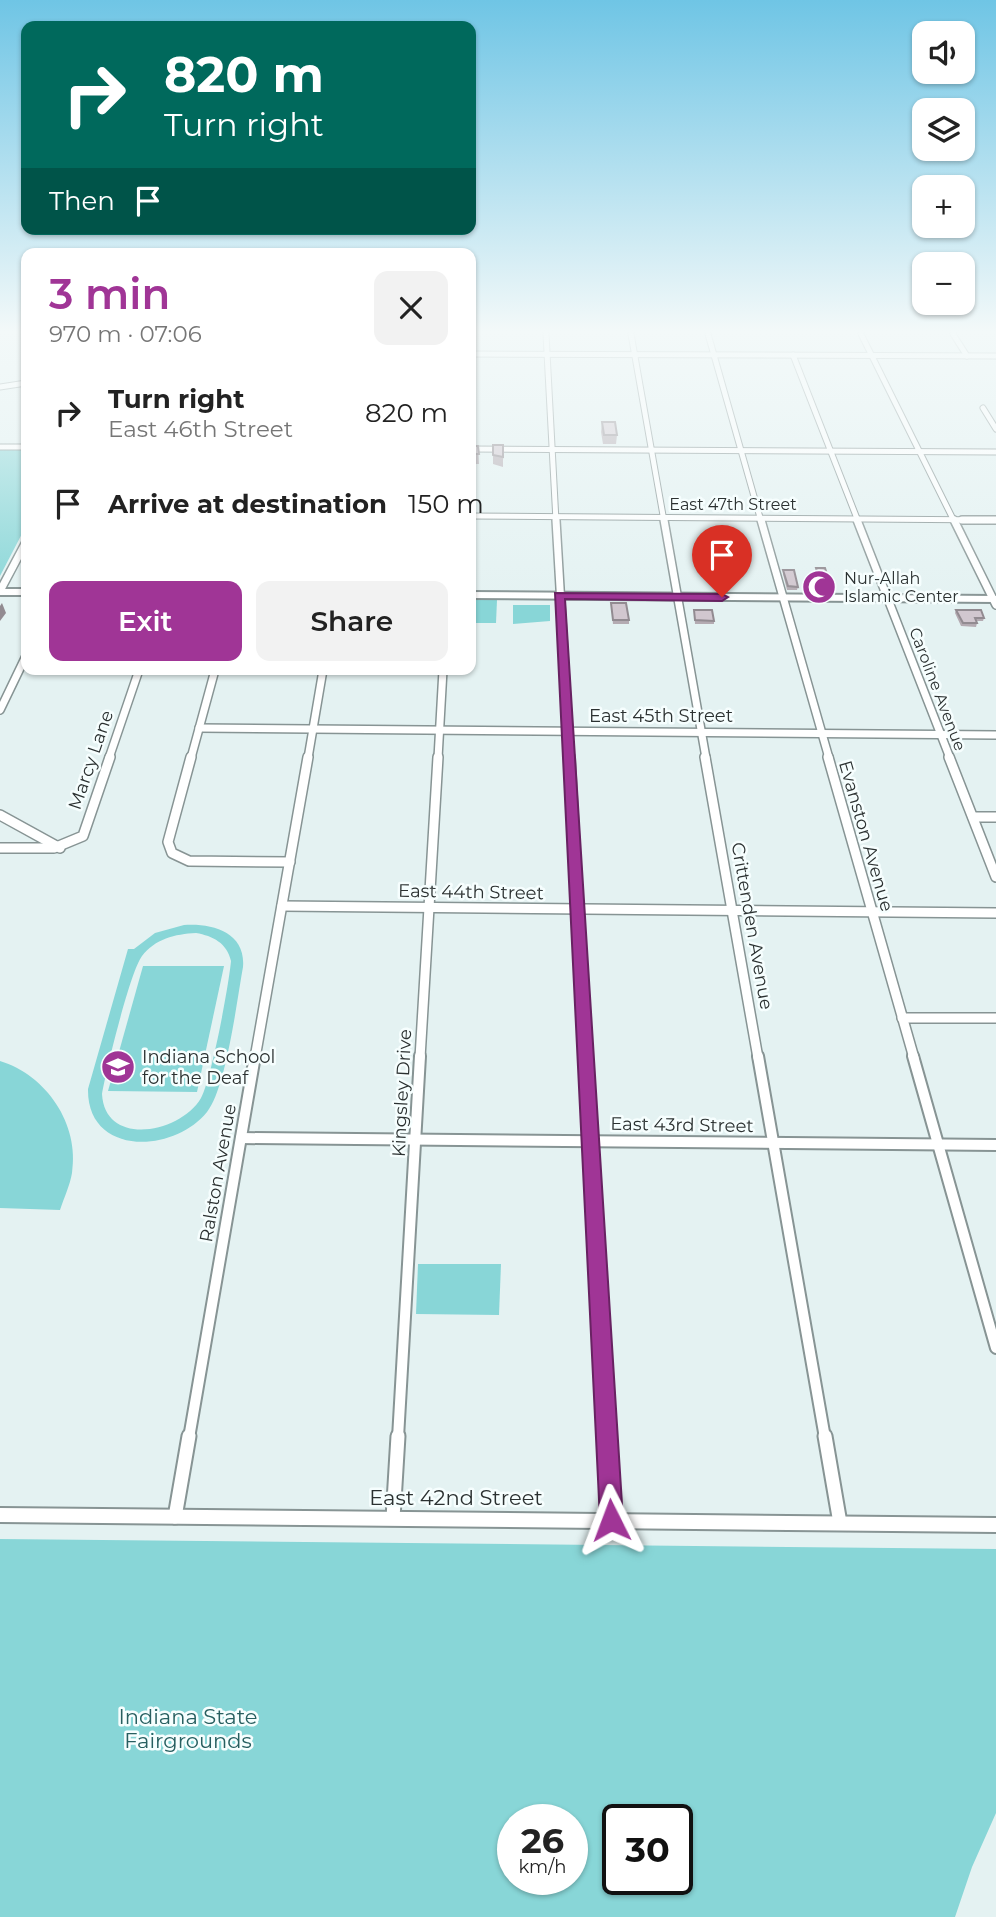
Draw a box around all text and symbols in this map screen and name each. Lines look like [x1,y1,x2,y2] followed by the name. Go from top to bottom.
[912,21,975,315] map controls
[912,21,975,84] button: sound
[164,45,324,104] text: 820 m
[49,49,140,140] icon: right
[912,98,975,161] button: layers
[164,105,324,144] text: Turn right
[912,175,975,238] button: +
[129,182,167,220] icon: arrive
[49,185,115,217] text: Then
[912,252,975,315] button: −
[49,268,170,320] text: 3 min
[374,271,448,345] button: close
[49,320,202,348] text: 970 m · 07:06
[108,383,244,415] text: Turn right
[49,394,87,432] icon: right
[365,397,448,429] text: 820 m
[108,415,293,443] text: East 46th Street
[49,485,87,523] icon: arrive
[108,488,387,520] text: Arrive at destination
[408,488,484,520] text: 150 m
[669,495,797,514] street label: East 47th Street
[692,525,752,597] pin
[703,536,741,574] icon: arrive
[800,568,838,606] mosque icon: Nur-Allah Islamic Center
[844,569,959,606] place label: Nur-Allah Islamic Center
[49,581,242,661] button: Exit
[256,581,448,661] button: Share
[905,625,970,754] street label: Caroline Avenue
[589,705,733,727] street label: East 45th Street
[64,707,118,813] street label: Marcy Lane
[834,758,898,914] street label: Evanston Avenue
[726,841,778,1011] street label: Crittenden Avenue
[398,880,544,904] street label: East 44th Street
[388,1028,416,1158] street label: Kingsley Drive
[142,1046,275,1089] place label: Indiana School for the Deaf
[99,1048,137,1086] school or university icon: Indiana School for the Deaf
[195,1102,241,1244] street label: Ralston Avenue
[610,1113,754,1137] street label: East 43rd Street
[574,1483,648,1557] position arrow
[369,1485,543,1510] street label: East 42nd Street
[118,1704,258,1753] park label: Indiana State Fairgrounds
[602,1804,693,1895] speed limit sign: 30
[521,1819,564,1862] text: 26
[518,1856,567,1878] text: km/h

